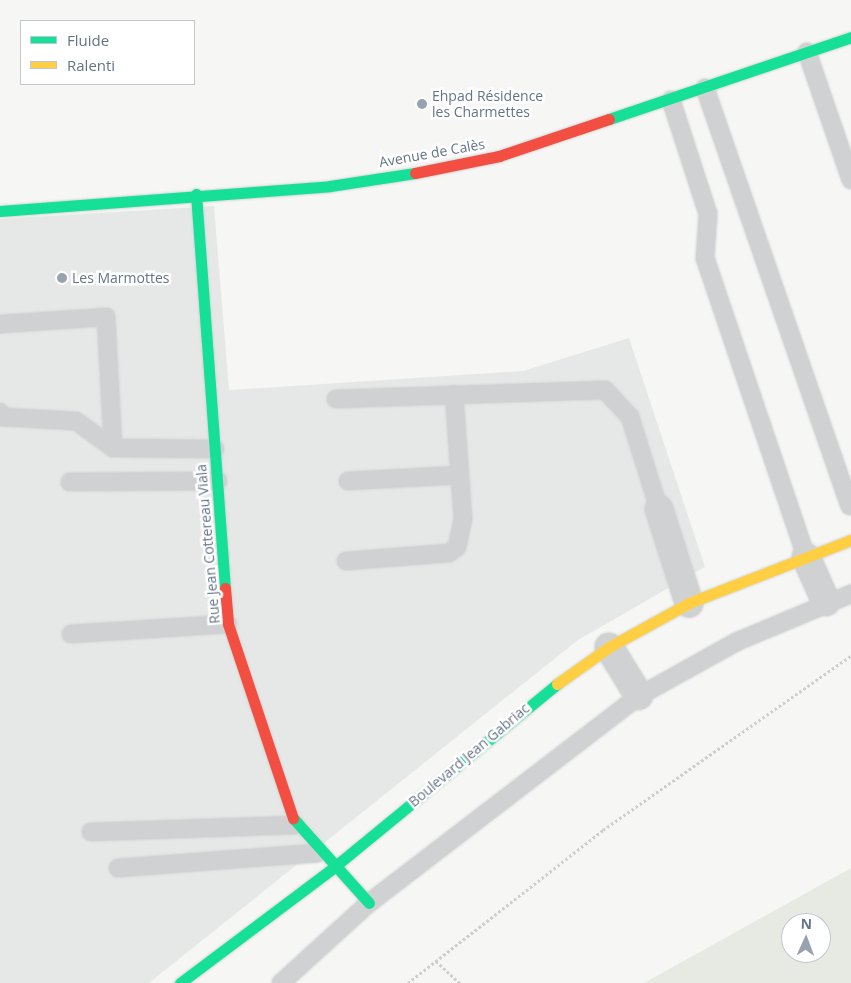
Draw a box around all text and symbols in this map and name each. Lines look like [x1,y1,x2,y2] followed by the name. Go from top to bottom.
[20,20,195,85] legend
[67,30,109,50] text: Fluide
[67,55,115,75] text: Ralenti
[432,88,543,120] place label: Ehpad Résidence les Charmettes
[416,98,428,110] marker: Ehpad Résidence les Charmettes
[378,135,486,171] street label: Avenue de Calès
[72,270,169,286] place label: Les Marmottes
[56,272,68,284] marker: Les Marmottes
[193,464,223,624] street label: Rue Jean Cottereau Viala
[405,700,533,810] street label: Boulevard Jean Gabriac
[781,913,831,963] north arrow
[800,914,813,933] text: N

